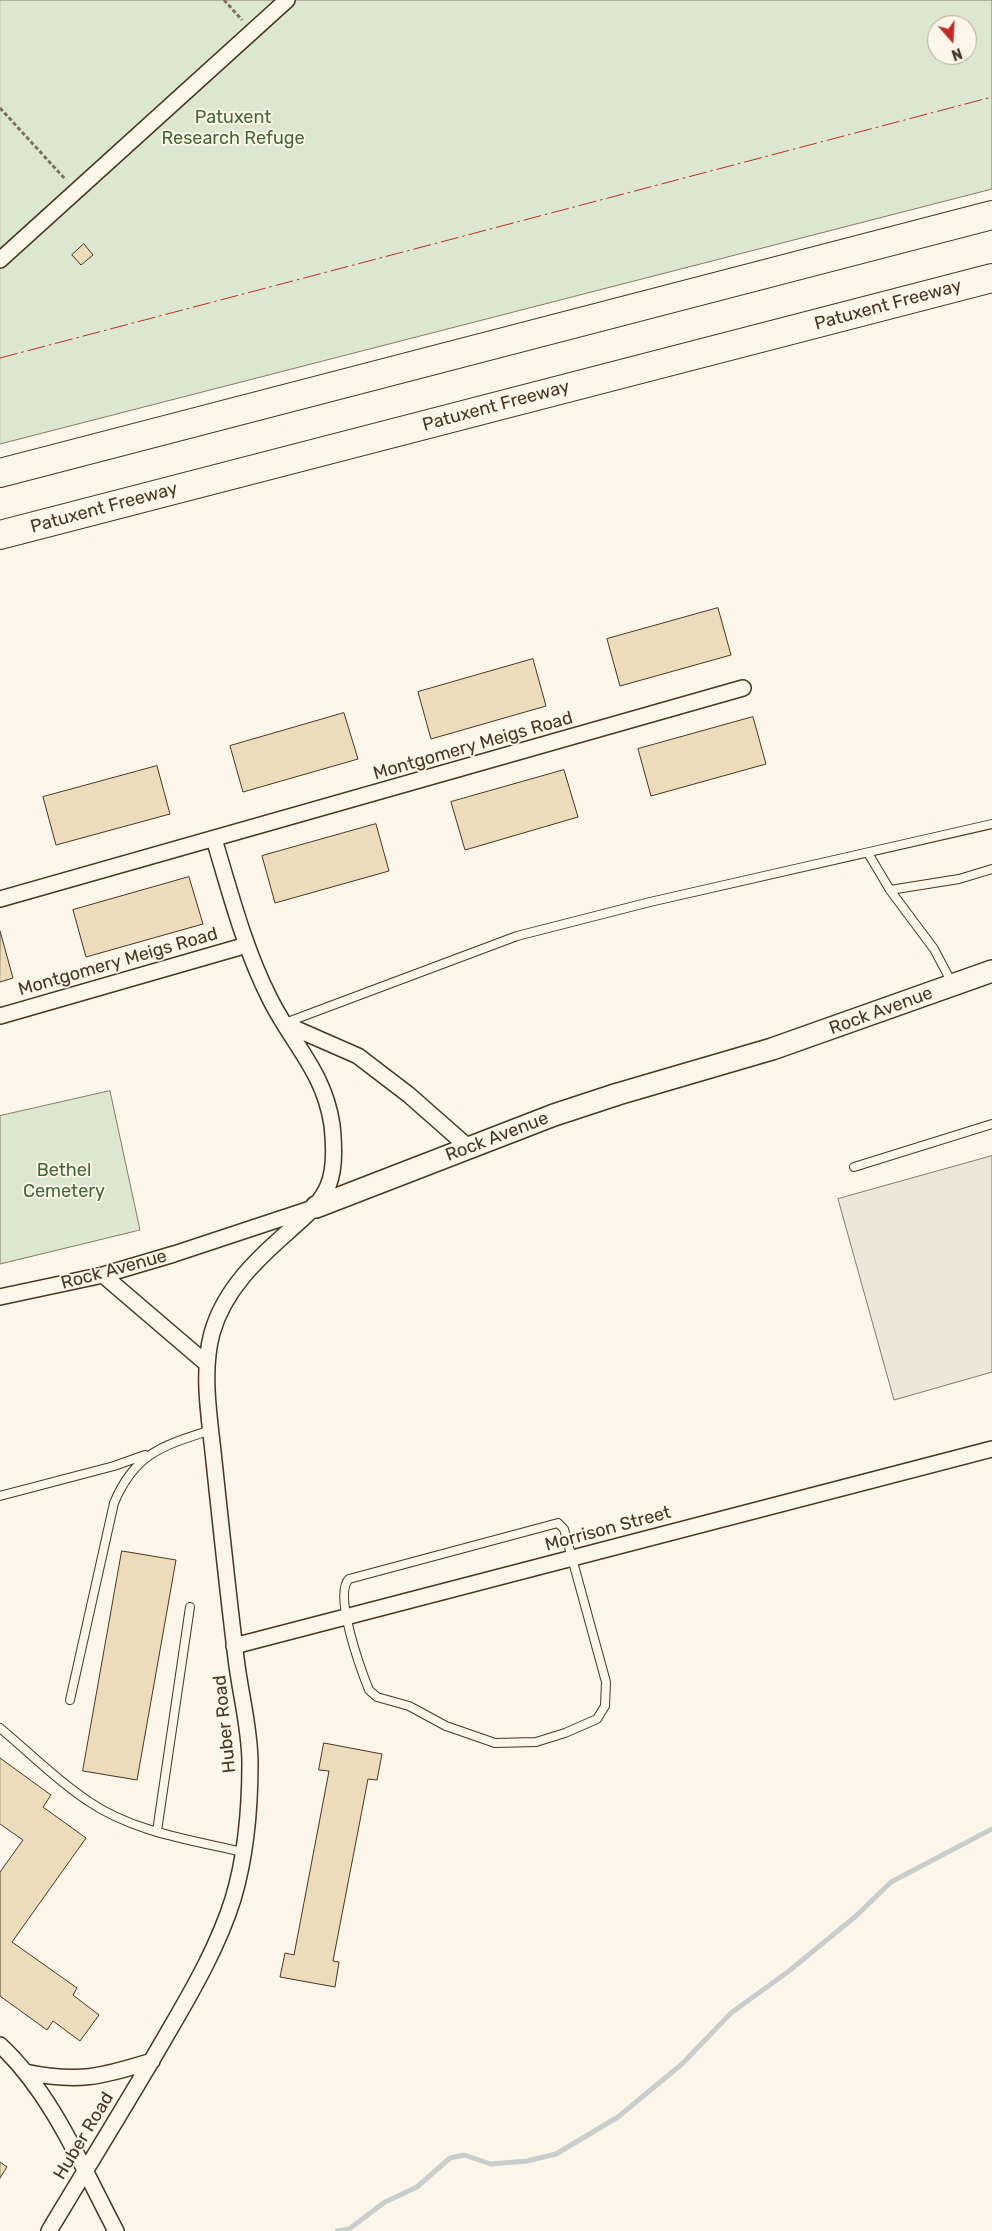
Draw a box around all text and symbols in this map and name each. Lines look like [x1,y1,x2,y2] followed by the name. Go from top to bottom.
[927,15,977,65] north arrow
[949,44,964,63] text: N
[161,107,305,150] park label: Patuxent Research Refuge
[812,275,964,335] street label: Patuxent Freeway
[420,376,572,436] street label: Patuxent Freeway
[28,478,180,538] street label: Patuxent Freeway
[371,707,575,785] street label: Montgomery Meigs Road
[16,923,220,1001] street label: Montgomery Meigs Road
[826,982,936,1040] street label: Rock Avenue
[442,1107,552,1167] street label: Rock Avenue
[23,1160,105,1202] park label: Bethel Cemetery
[59,1246,169,1294] street label: Rock Avenue
[543,1502,673,1556] street label: Morrison Street
[209,1674,241,1774] street label: Huber Road
[49,2088,119,2184] street label: Huber Road

